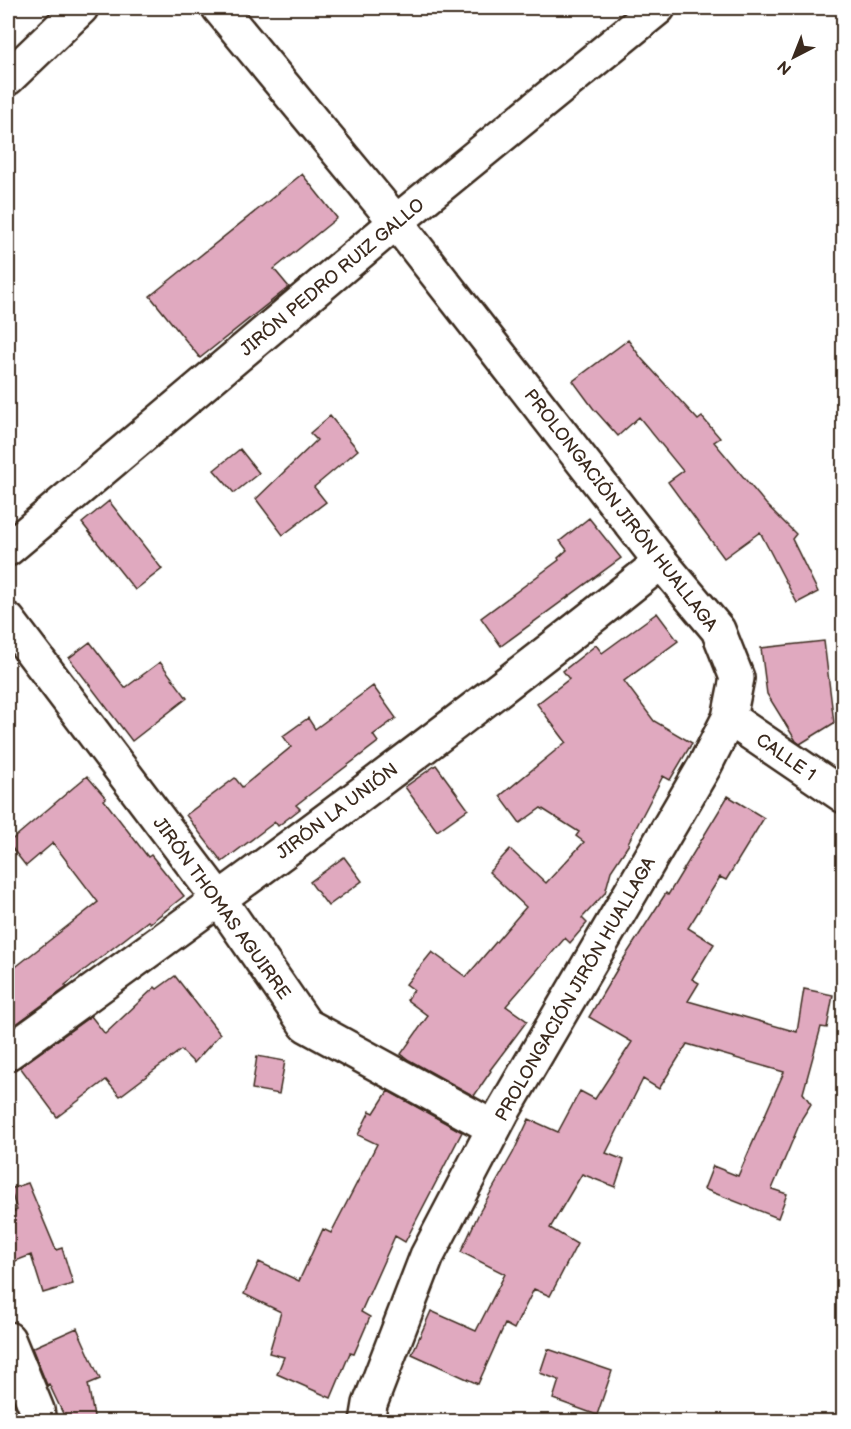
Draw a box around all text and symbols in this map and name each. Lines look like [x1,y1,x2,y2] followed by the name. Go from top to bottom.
[764,27,824,87] north arrow
[774,56,796,78] text: N
[235,193,429,361] street label: JIRÓN PEDRO RUIZ GALLO
[520,384,723,635] street label: PROLONGACIÓN JIRÓN HUALLAGA
[752,729,820,786] street label: CALLE 1
[271,757,402,864] street label: JIRÓN LA UNIÓN
[148,812,296,1004] street label: JIRÓN THOMAS AGUIRRE
[489,853,660,1125] street label: PROLONGACIÓN JIRÓN HUALLAGA

